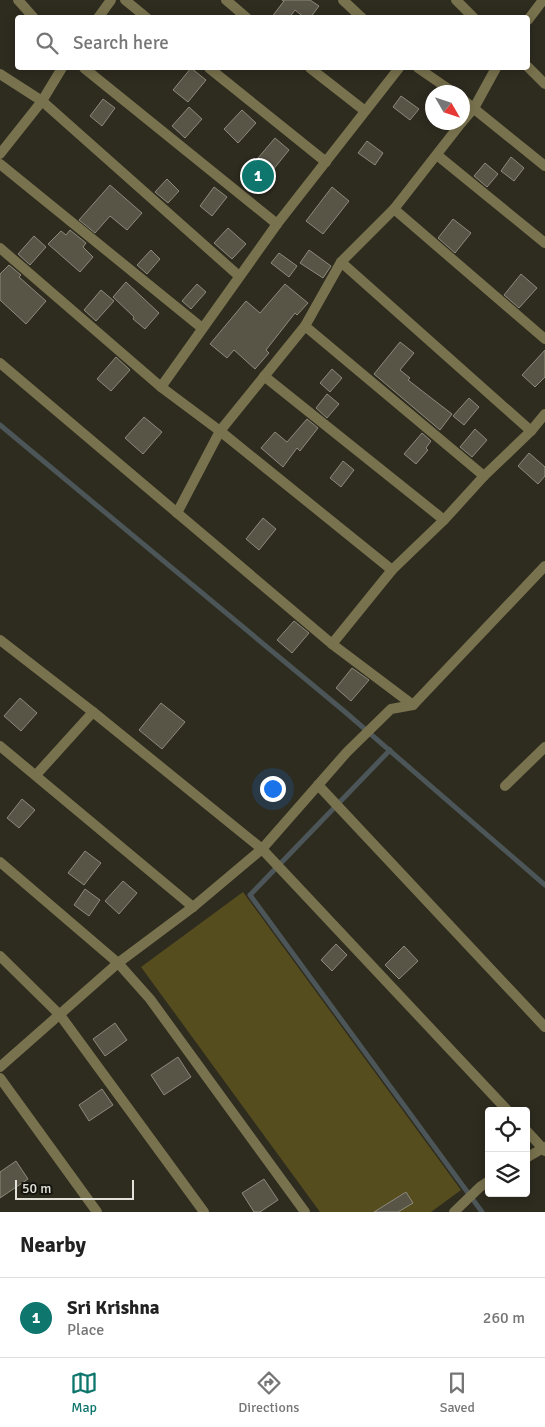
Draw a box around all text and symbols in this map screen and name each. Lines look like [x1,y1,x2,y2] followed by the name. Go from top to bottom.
[15,15,530,70] search box
[33,29,61,57] icon: search
[73,31,169,55] text: Search here
[425,85,470,130] north arrow
[242,157,274,195] pin: 1
[260,776,286,802] your location
[485,1107,530,1197] map controls
[485,1107,530,1152] button: locate
[485,1152,530,1197] button: layers
[15,1177,134,1200] scale bar
[22,1180,51,1197] text: 50 m
[20,1232,86,1258] text: Nearby
[67,1296,160,1320] text: Sri Krishna
[32,1308,40,1328] text: 1
[483,1308,525,1328] text: 260 m
[67,1320,104,1340] text: Place
[70,1369,98,1416] tab: Map
[238,1369,299,1416] tab: Directions
[440,1369,475,1416] tab: Saved

